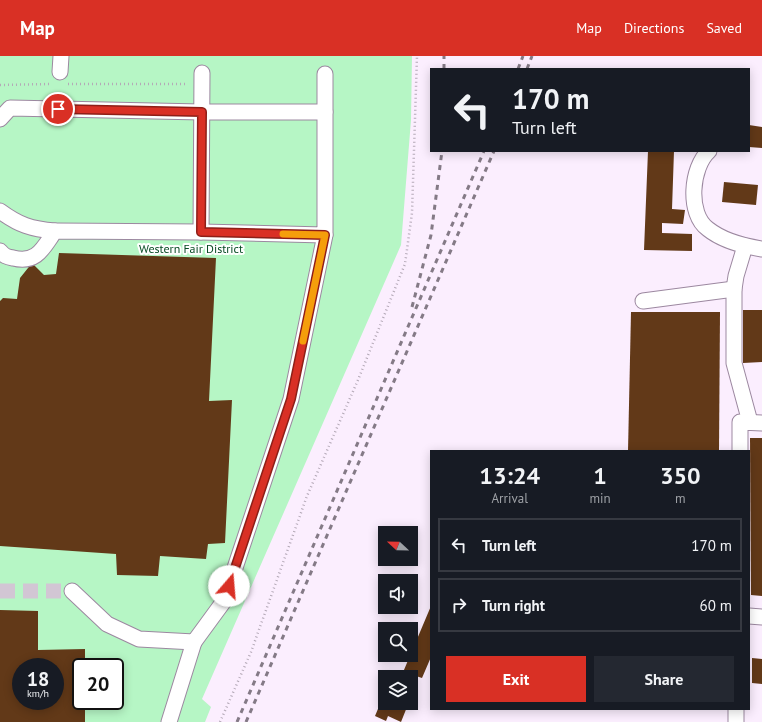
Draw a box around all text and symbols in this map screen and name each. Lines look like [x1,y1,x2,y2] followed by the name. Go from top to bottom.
[20,16,55,40] text: Map
[576,19,602,37] text: Map
[624,19,684,37] text: Directions
[706,19,742,37] text: Saved
[512,80,589,117] text: 170 m
[446,84,498,136] icon: left
[41,92,75,126] pin
[47,98,69,120] icon: arrive
[512,116,577,139] text: Turn left
[139,241,243,256] park label: Western Fair District
[479,460,540,491] text: 13:24
[593,460,607,491] text: 1
[660,460,701,491] text: 350
[492,490,528,507] text: Arrival
[589,490,611,507] text: min
[675,490,686,507] text: m
[378,526,418,566] north arrow
[378,526,418,710] map controls
[448,534,470,556] icon: left
[482,536,536,555] text: Turn left
[691,536,732,555] text: 170 m
[208,565,250,607] position arrow
[378,574,418,614] button: sound
[448,594,470,616] icon: right
[482,596,545,615] text: Turn right
[699,596,732,615] text: 60 m
[378,622,418,662] button: search
[446,656,586,702] button: Exit
[594,656,734,702] button: Share
[72,658,124,710] speed limit sign: 20
[27,666,49,692] text: 18
[378,670,418,710] button: layers
[27,687,49,700] text: km/h

